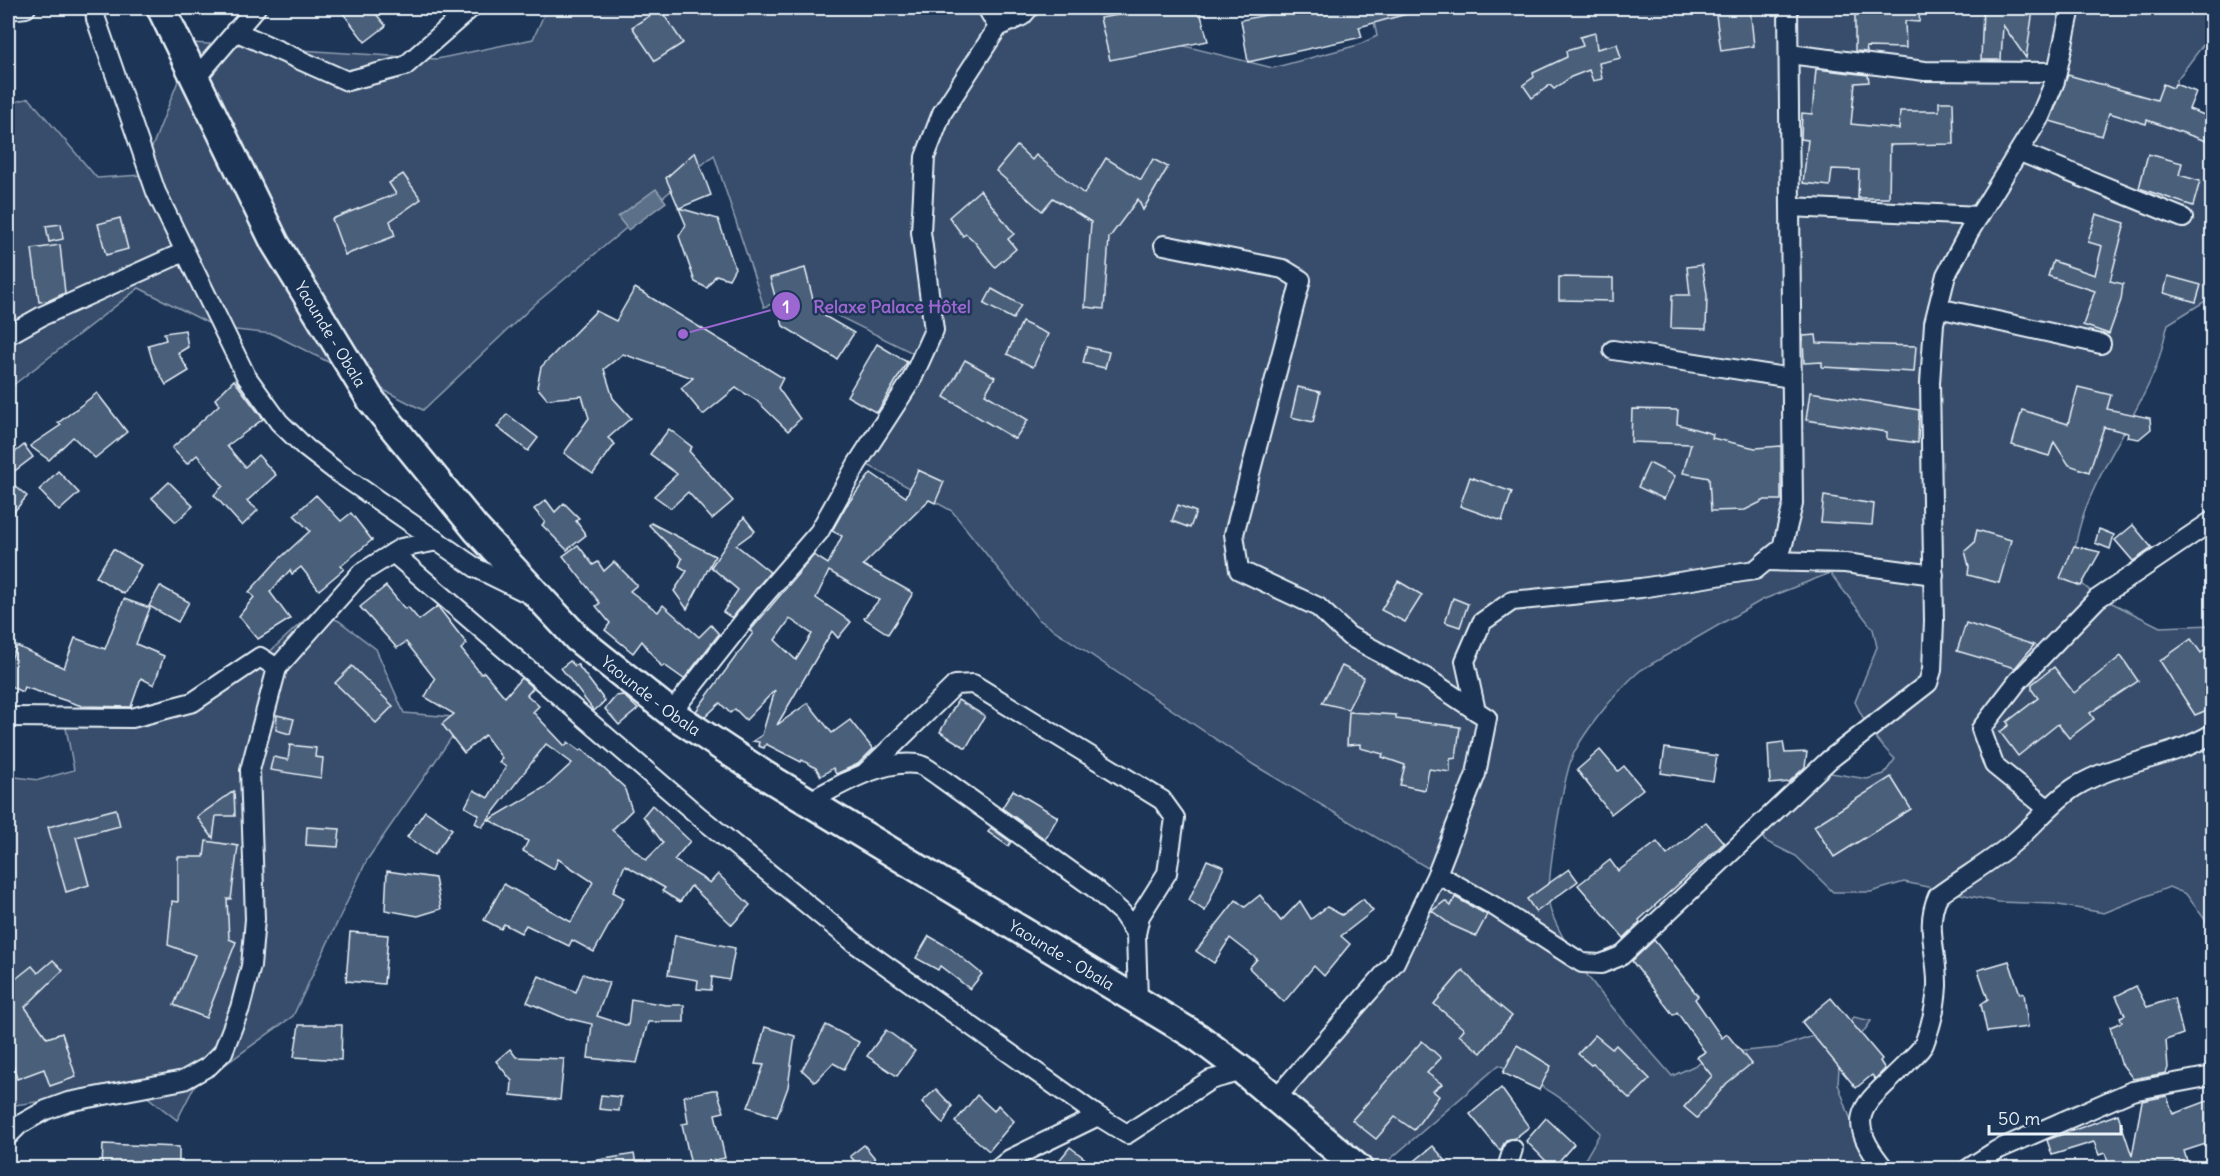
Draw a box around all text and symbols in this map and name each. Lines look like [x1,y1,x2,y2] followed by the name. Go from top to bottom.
[291,278,371,391] street label: Yaounde - Obala
[771,288,982,324] callout: Relaxe Palace Hôtel
[782,295,790,318] text: 1
[813,295,971,318] text: Relaxe Palace Hôtel
[597,651,705,740] street label: Yaounde - Obala
[1005,915,1118,995] street label: Yaounde - Obala
[1989,1098,2121,1136] scale bar
[1998,1107,2040,1130] text: 50 m

